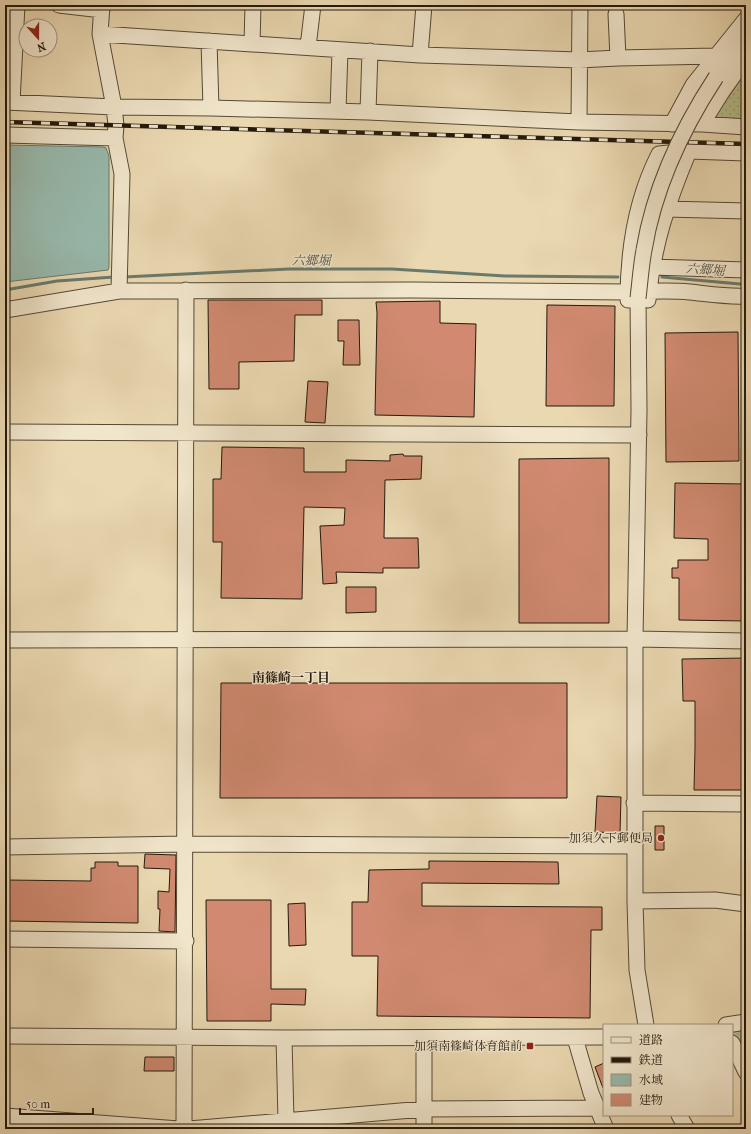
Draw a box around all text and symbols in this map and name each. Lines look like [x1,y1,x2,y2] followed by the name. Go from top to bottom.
[18,18,58,58] north arrow
[35,39,48,55] text: N
[291,253,332,268] water label: 六郷堀
[685,261,727,278] water label: 六郷堀
[252,670,330,685] district label: 南篠崎一丁目
[569,831,653,845] place label: 加須久下郵便局
[656,833,666,843] marker: 加須久下郵便局
[603,1024,733,1116] legend
[639,1033,663,1047] text: 道路
[414,1039,522,1053] place label: 加須南篠崎体育館前
[525,1041,535,1051] marker: 加須南篠崎体育館前
[638,1053,663,1067] text: 鉄道
[639,1073,663,1087] text: 水域
[20,1090,93,1116] scale bar
[639,1093,663,1107] text: 建物
[26,1097,50,1111] text: 50 m

